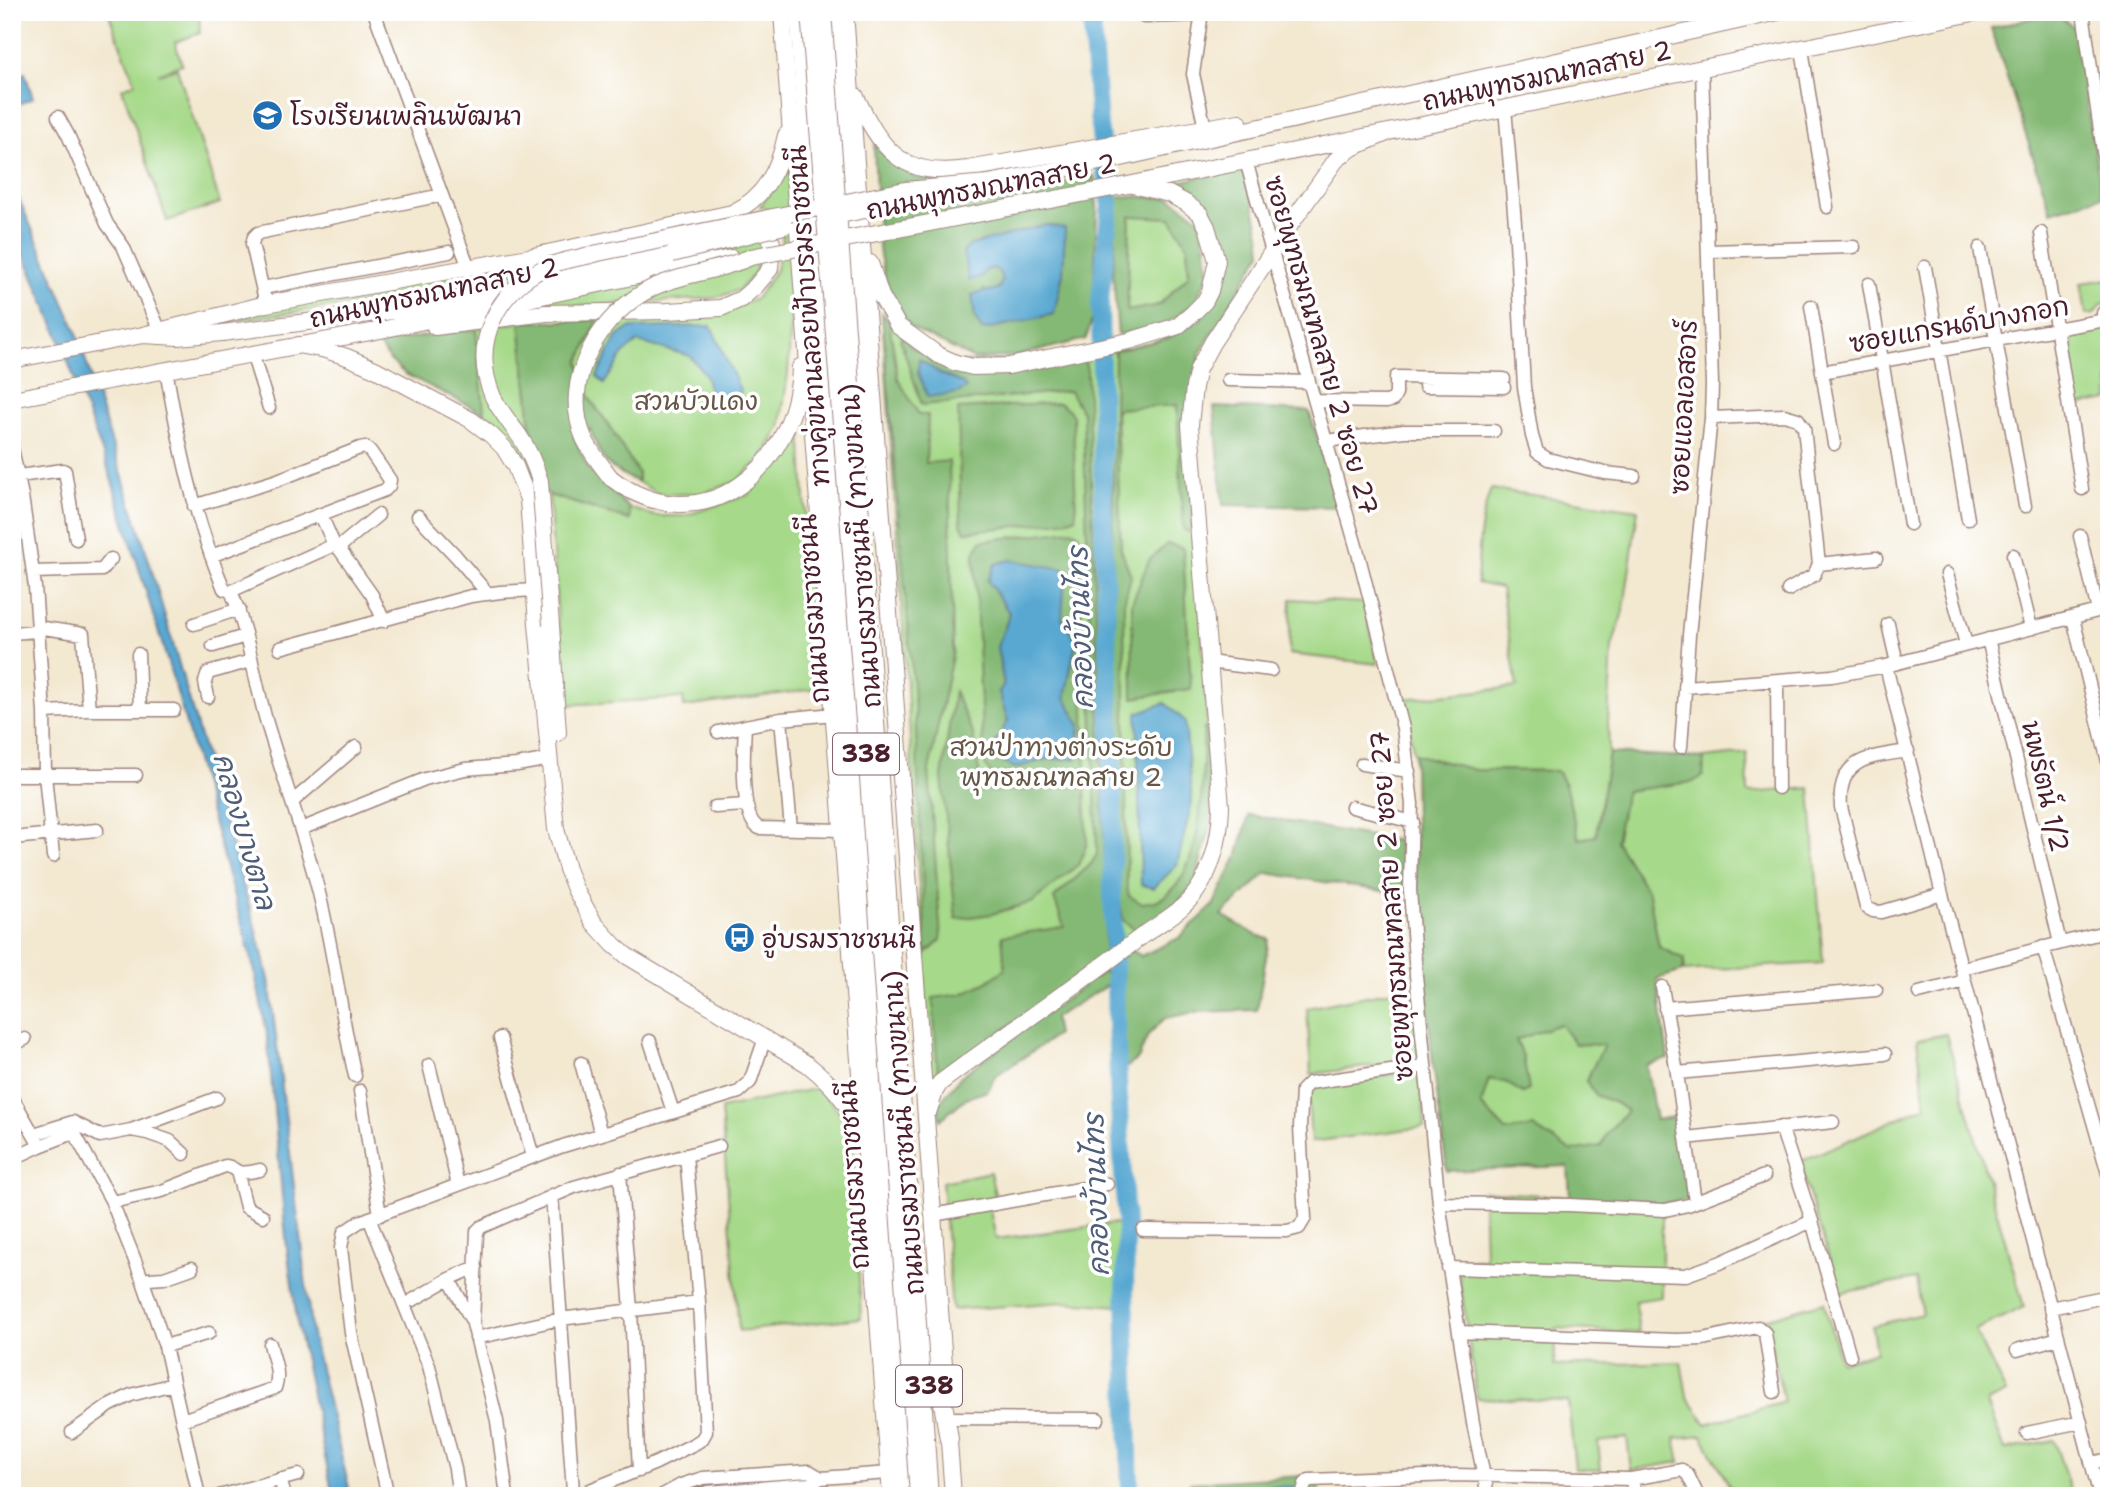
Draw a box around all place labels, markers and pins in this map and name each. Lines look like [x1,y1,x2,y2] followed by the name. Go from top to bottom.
[250,98,284,132] school or university icon: โรงเรียนเพลินพัฒนา
[290,98,522,133] place label: โรงเรียนเพลินพัฒนา
[722,921,756,955] bus stop icon: อู่บรมราชชนนี
[762,921,916,958] place label: อู่บรมราชชนนี

